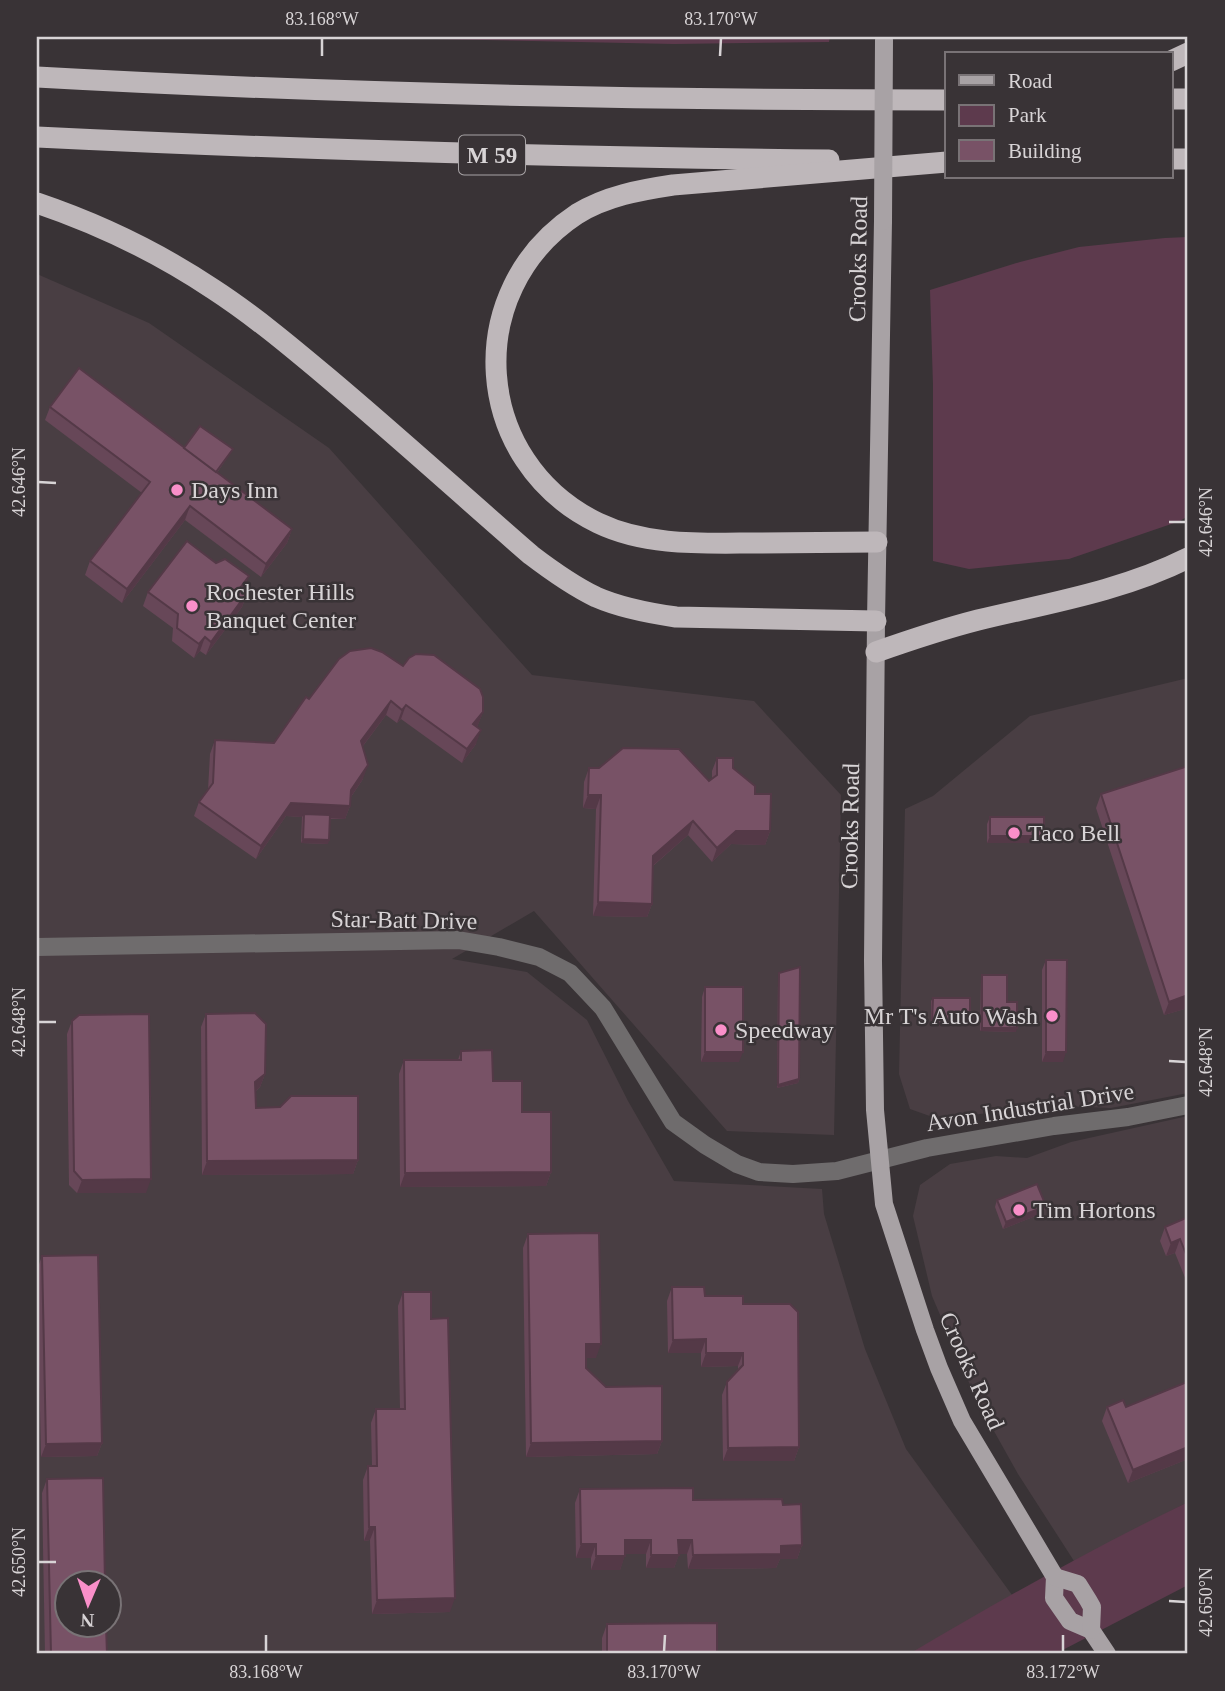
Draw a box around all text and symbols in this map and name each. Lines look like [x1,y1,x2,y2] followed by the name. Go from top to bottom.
[285,9,359,29] text: 83.168°W
[684,9,758,29] text: 83.170°W
[945,52,1172,178] legend
[1008,69,1053,93] text: Road
[1008,103,1047,127] text: Park
[459,136,525,174] road number: M 59
[1008,139,1082,163] text: Building
[844,196,872,322] street label: Crooks Road
[9,447,29,517] text: 42.646°N
[191,477,278,503] place label: Days Inn
[169,482,185,498] marker: Days Inn
[1196,487,1216,557] text: 42.646°N
[206,579,356,633] place label: Rochester Hills Banquet Center
[184,598,200,614] marker: Rochester Hills Banquet Center
[836,763,864,889] street label: Crooks Road
[1028,820,1121,846] place label: Taco Bell
[1006,825,1022,841] marker: Taco Bell
[330,906,478,934] street label: Star-Batt Drive
[9,987,29,1057] text: 42.648°N
[864,1003,1038,1029] place label: Mr T's Auto Wash
[1044,1008,1060,1024] marker: Mr T's Auto Wash
[735,1017,834,1043] place label: Speedway
[713,1022,729,1038] marker: Speedway
[1196,1027,1216,1097] text: 42.648°N
[924,1078,1136,1136] street label: Avon Industrial Drive
[1033,1197,1155,1223] place label: Tim Hortons
[1011,1202,1027,1218] marker: Tim Hortons
[934,1308,1010,1434] street label: Crooks Road
[9,1527,29,1597] text: 42.650°N
[1196,1567,1216,1637] text: 42.650°N
[52,1568,122,1638] north arrow
[80,1610,95,1631] text: N
[229,1662,303,1682] text: 83.168°W
[627,1662,701,1682] text: 83.170°W
[1026,1662,1100,1682] text: 83.172°W

